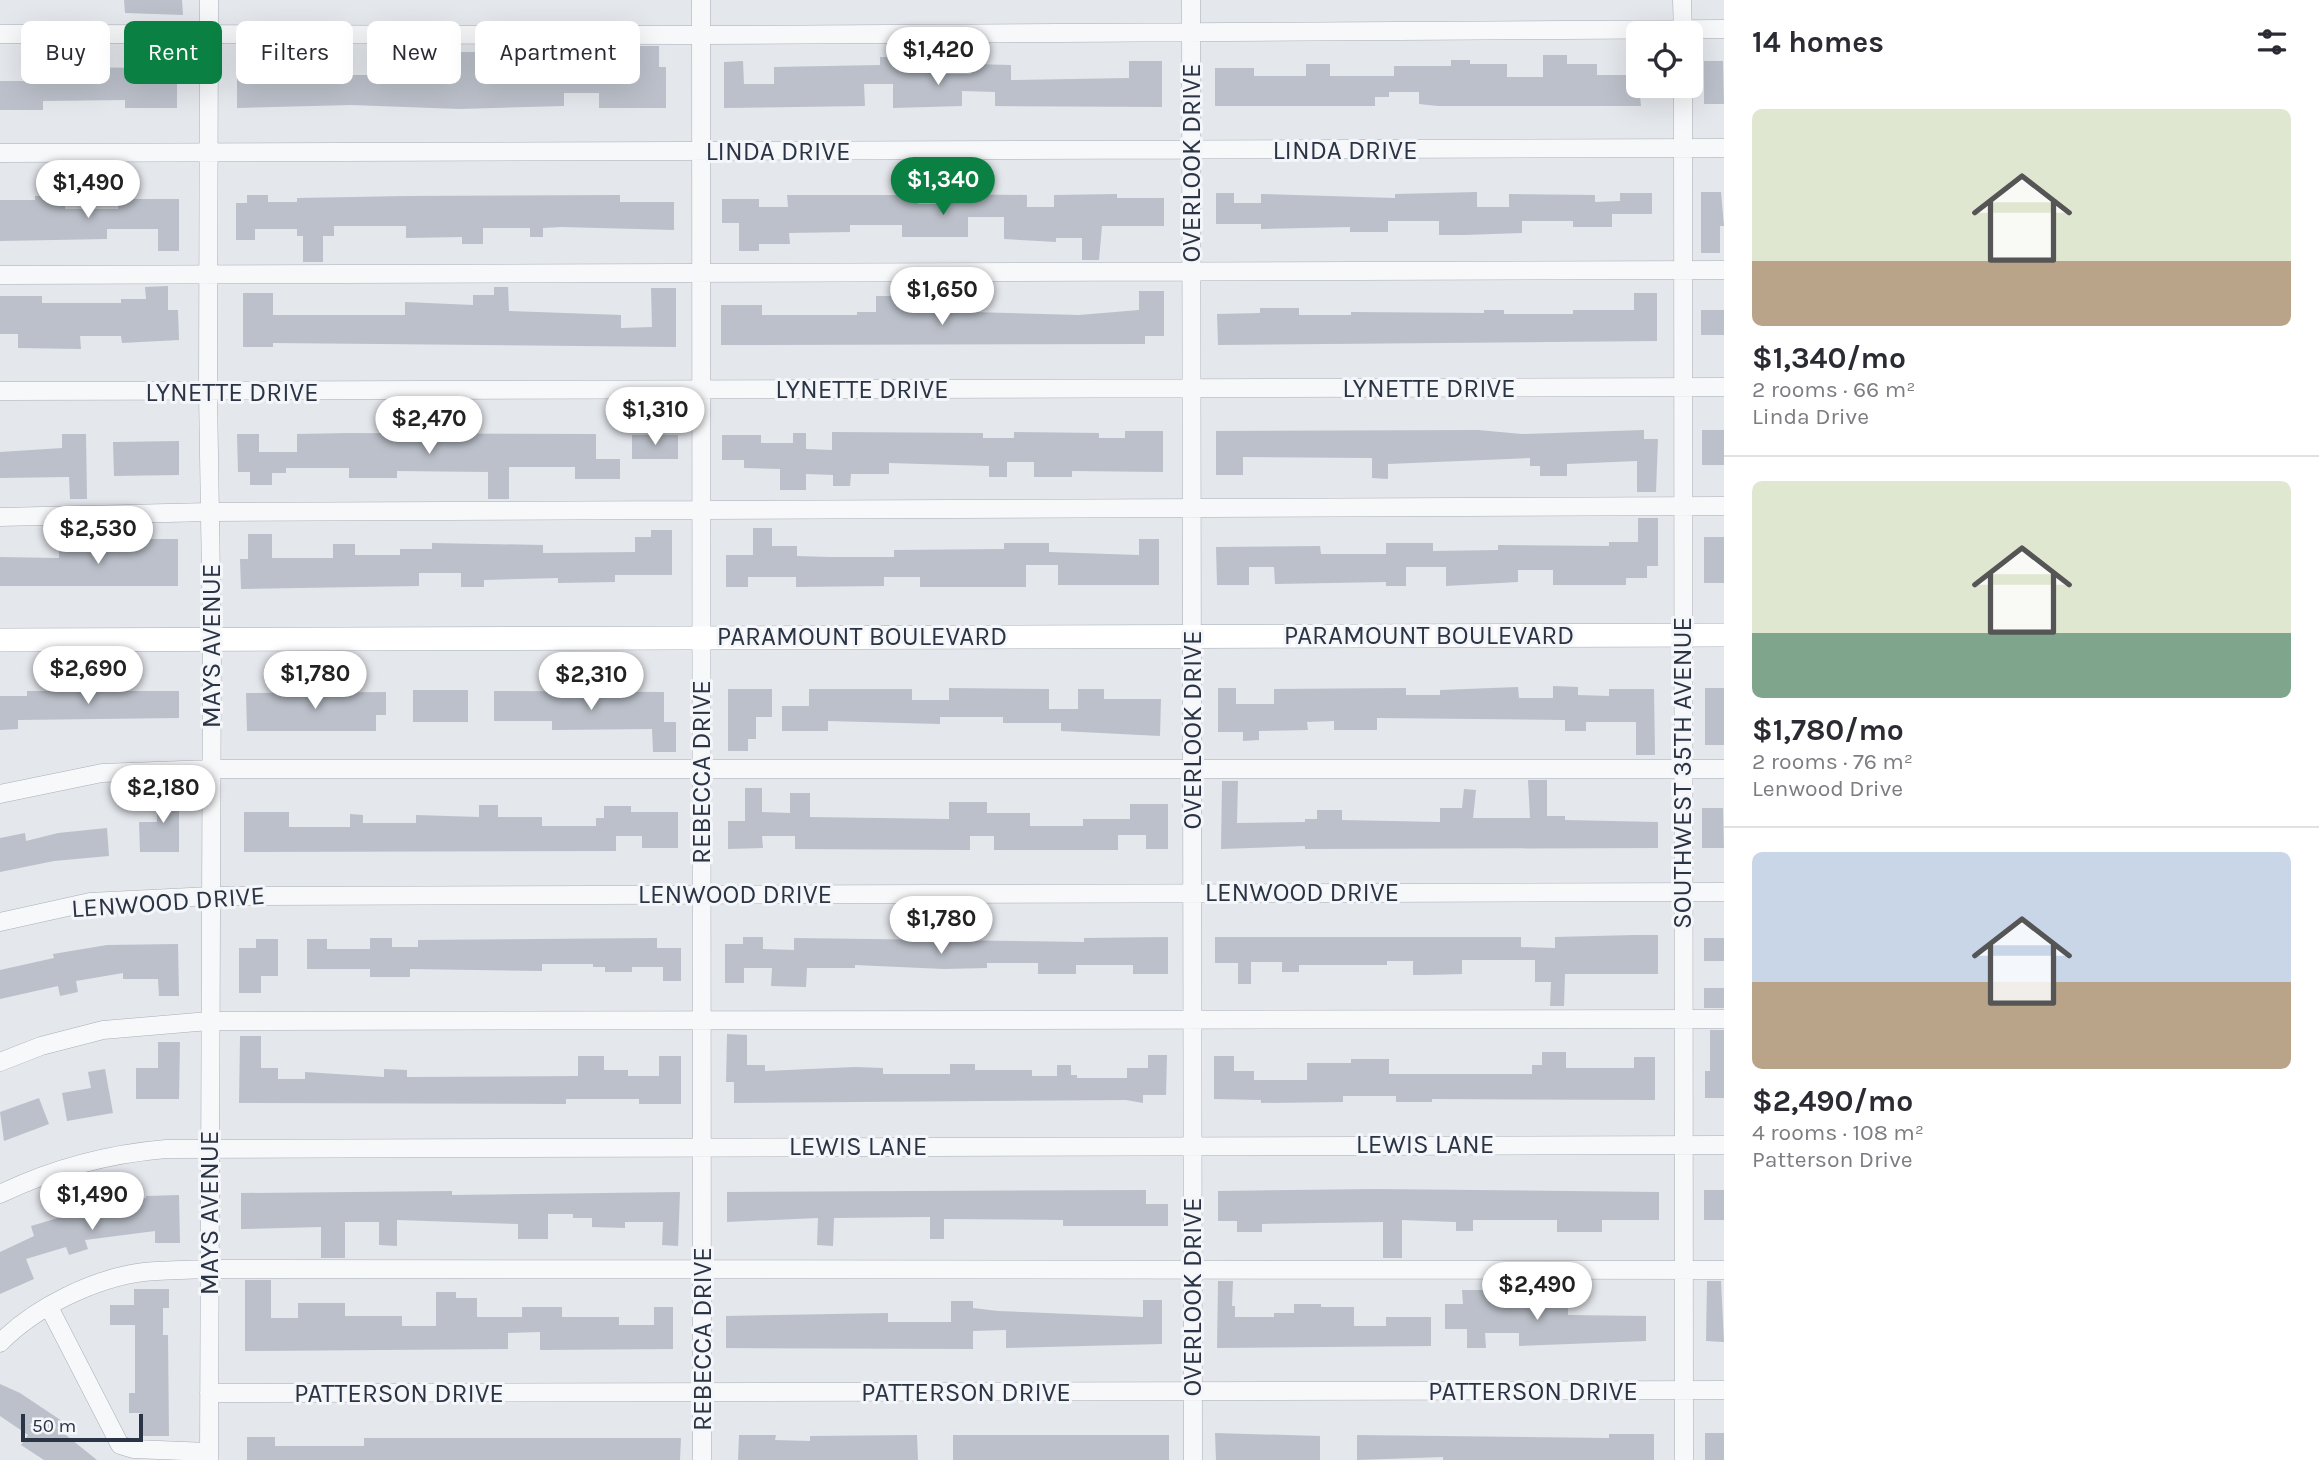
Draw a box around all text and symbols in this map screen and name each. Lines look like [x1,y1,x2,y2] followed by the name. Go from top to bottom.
[21,21,110,84] chip: Buy
[124,21,222,84] chip: Rent
[236,21,353,84] chip: Filters
[367,21,461,84] chip: New
[475,21,640,84] chip: Apartment
[1626,21,1703,98] map controls
[1626,21,1703,98] button: locate
[2253,23,2291,61] icon: filters
[1752,24,1884,60] text: 14 homes
[881,28,995,87] pin: $1,420
[902,36,974,63] text: $1,420
[1176,63,1207,263] street label: OVERLOOK DRIVE
[1272,135,1418,166] street label: LINDA DRIVE
[705,136,851,167] street label: LINDA DRIVE
[1959,155,2085,281] icon: home
[886,158,1000,217] pin: $1,340
[31,160,145,220] pin: $1,490
[907,166,979,193] text: $1,340
[52,169,124,196] text: $1,490
[885,268,999,327] pin: $1,650
[906,276,978,303] text: $1,650
[1752,340,1906,376] text: $1,340/mo
[1342,373,1516,404] street label: LYNETTE DRIVE
[775,374,949,405] street label: LYNETTE DRIVE
[1752,376,1915,403] text: 2 rooms · 66 m²
[145,377,319,408] street label: LYNETTE DRIVE
[598,388,712,447] pin: $1,310
[372,396,486,456] pin: $2,470
[622,396,688,423] text: $1,310
[1752,403,1869,430] text: Linda Drive
[391,405,467,432] text: $2,470
[41,506,155,566] pin: $2,530
[59,515,137,542] text: $2,530
[1959,527,2085,653] icon: home
[196,564,227,728] street label: MAYS AVENUE
[1667,617,1698,929] street label: SOUTHWEST 35TH AVENUE
[1284,620,1574,651] street label: PARAMOUNT BOULEVARD
[717,621,1007,652] street label: PARAMOUNT BOULEVARD
[1177,630,1208,830] street label: OVERLOOK DRIVE
[31,646,145,706] pin: $2,690
[258,652,372,711] pin: $1,780
[534,652,648,712] pin: $2,310
[49,655,127,682] text: $2,690
[280,660,350,687] text: $1,780
[555,661,627,688] text: $2,310
[686,680,717,864] street label: REBECCA DRIVE
[1752,712,1904,748] text: $1,780/mo
[1752,748,1913,775] text: 2 rooms · 76 m²
[106,766,220,825] pin: $2,180
[126,774,200,801] text: $2,180
[1752,775,1903,802] text: Lenwood Drive
[1205,877,1399,908] street label: LENWOOD DRIVE
[638,879,832,910] street label: LENWOOD DRIVE
[70,880,266,924] street label: LENWOOD DRIVE
[884,897,998,956] pin: $1,780
[1959,898,2085,1024] icon: home
[906,905,976,932] text: $1,780
[1752,1083,1913,1119] text: $2,490/mo
[1752,1119,1924,1146] text: 4 rooms · 108 m²
[1356,1129,1494,1160] street label: LEWIS LANE
[194,1131,225,1295] street label: MAYS AVENUE
[789,1131,927,1162] street label: LEWIS LANE
[1752,1146,1913,1173] text: Patterson Drive
[35,1172,149,1232] pin: $1,490
[56,1181,128,1208] text: $1,490
[1177,1197,1208,1397] street label: OVERLOOK DRIVE
[687,1247,718,1431] street label: REBECCA DRIVE
[1480,1262,1594,1322] pin: $2,490
[1498,1271,1576,1298] text: $2,490
[1428,1376,1638,1407] street label: PATTERSON DRIVE
[861,1377,1071,1408] street label: PATTERSON DRIVE
[294,1378,504,1409] street label: PATTERSON DRIVE
[21,1411,144,1443] scale bar
[32,1415,76,1437] text: 50 m

